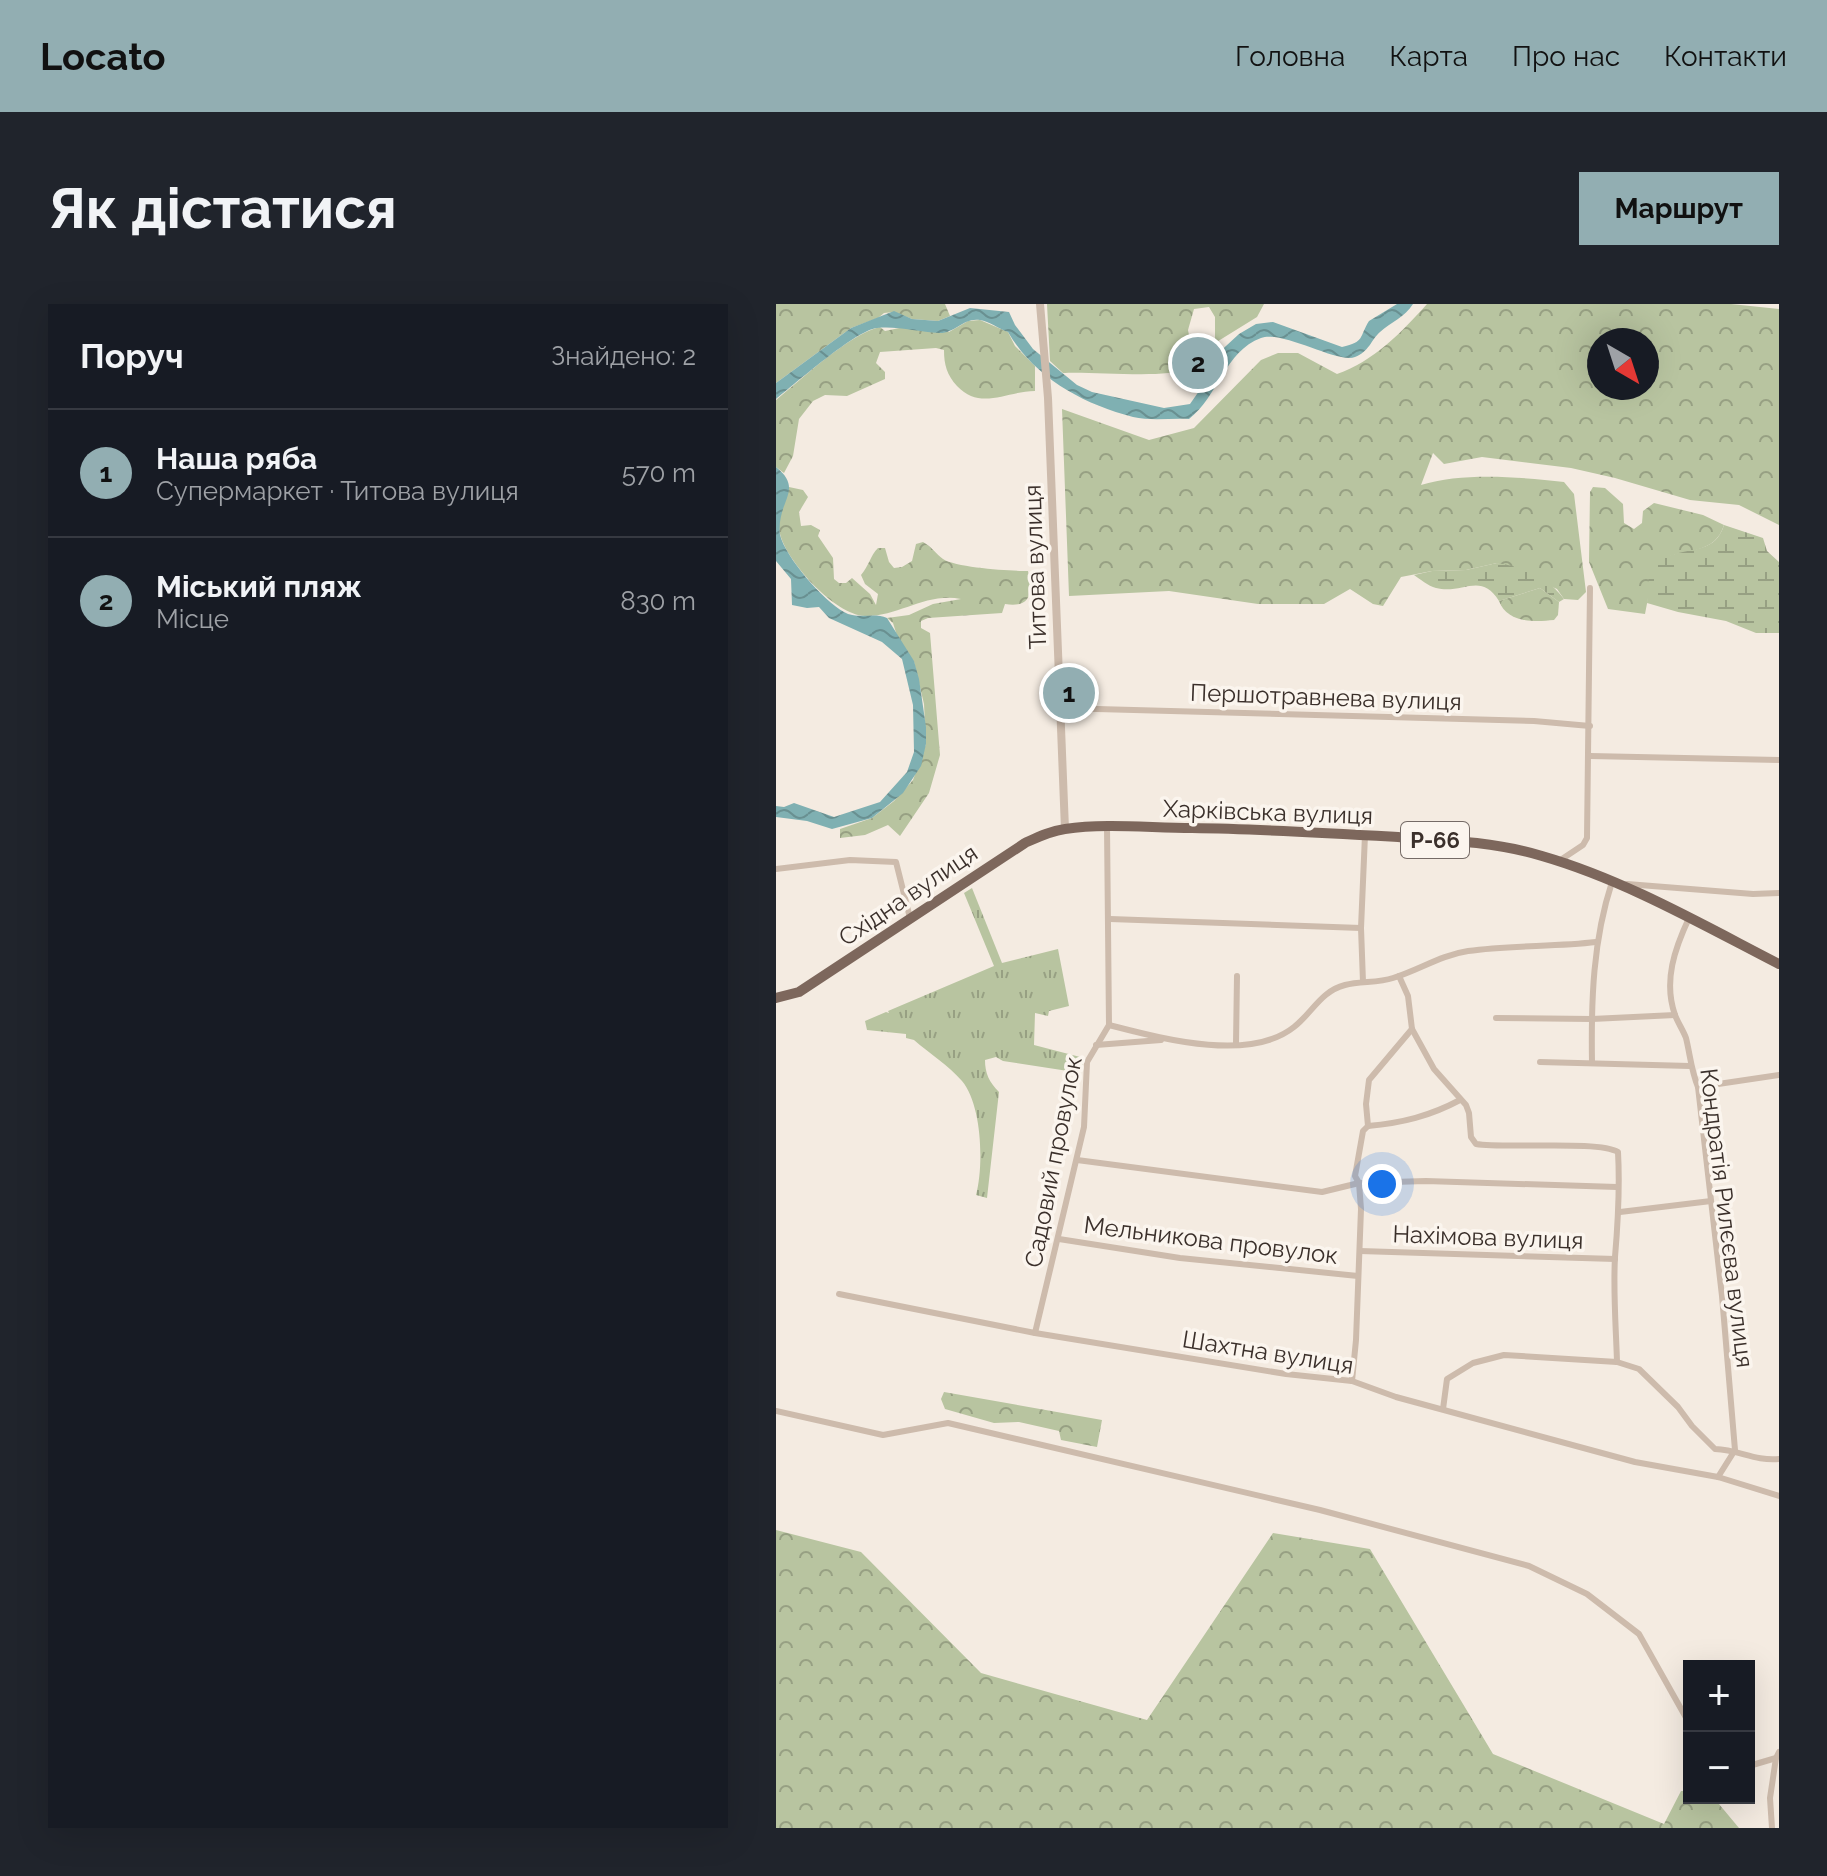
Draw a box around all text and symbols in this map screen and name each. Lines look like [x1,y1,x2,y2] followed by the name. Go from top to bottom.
[40,34,166,79] text: Locato
[1235,40,1345,73] text: Головна
[1389,40,1468,73] text: Карта
[1512,40,1620,73] text: Про нас
[1664,40,1787,73] text: Контакти
[1579,172,1779,245] button: Маршрут
[48,175,397,241] text: Як дістатися
[1587,328,1659,400] north arrow
[1172,333,1224,393] pin: 2
[80,336,184,376] text: Поруч
[551,341,696,371] text: Знайдено: 2
[156,441,317,476] text: Наша ряба
[100,458,112,488] text: 1
[622,458,696,488] text: 570 m
[156,476,519,506] text: Супермаркет · Титова вулиця
[1018,484,1052,650] street label: Титова вулиця
[156,569,362,604] text: Міський пляж
[99,586,113,616] text: 2
[620,586,696,616] text: 830 m
[156,604,229,634] text: Місце
[1043,663,1095,723] pin: 1
[1190,678,1462,716] street label: Першотравнева вулиця
[1162,794,1374,830] street label: Харківська вулиця
[1401,822,1469,858] road number: Р-66
[833,838,983,952] street label: Східна вулиця
[1018,1054,1088,1270] street label: Садовий провулок
[1694,1067,1760,1369] street label: Кондратія Рилєєва вулиця
[1362,1164,1402,1204] your location
[1082,1210,1340,1270] street label: Мельникова провулок
[1392,1219,1584,1255] street label: Нахімова вулиця
[1180,1324,1356,1380] street label: Шахтна вулиця
[1683,1660,1755,1804] map controls
[1683,1660,1755,1732] button: +
[1683,1732,1755,1804] button: −

